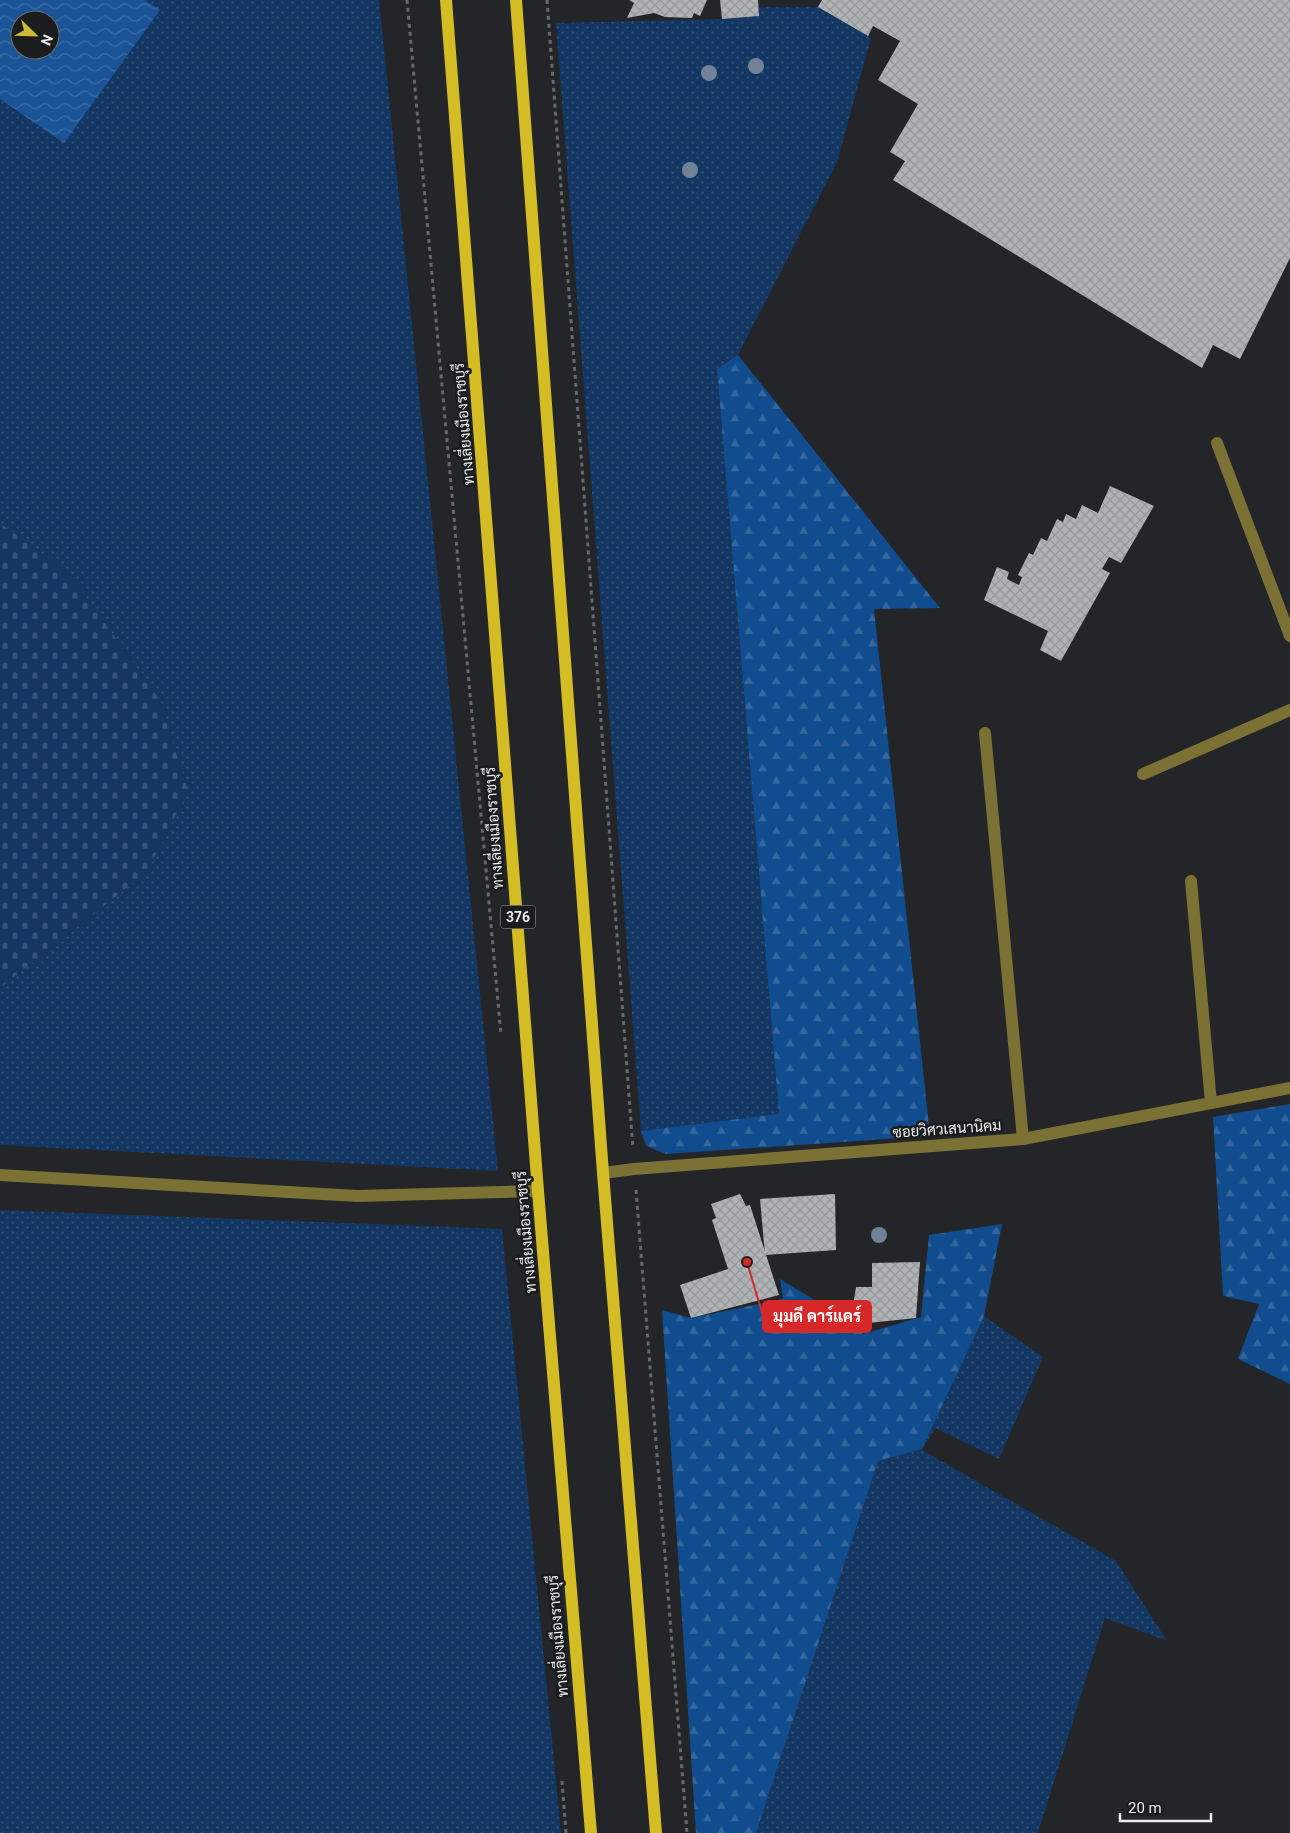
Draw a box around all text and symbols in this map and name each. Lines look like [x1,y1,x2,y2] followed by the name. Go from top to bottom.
[10,10,60,60] north arrow
[38,32,56,48] text: N
[444,362,480,486] street label: ทางเลี่ยงเมืองราชบุรี
[475,766,509,890] street label: ทางเลี่ยงเมืองราชบุรี
[500,906,536,929] road number: 376
[892,1116,1002,1142] street label: ซอยวิศวเสนานิคม
[506,1170,542,1294] street label: ทางเลี่ยงเมืองราชบุรี
[763,1301,871,1332] callout: มุมดี คาร์แคร์
[773,1305,862,1328] text: มุมดี คาร์แคร์
[538,1574,574,1698] street label: ทางเลี่ยงเมืองราชบุรี
[1120,1790,1211,1822] scale bar
[1128,1799,1162,1817] text: 20 m

